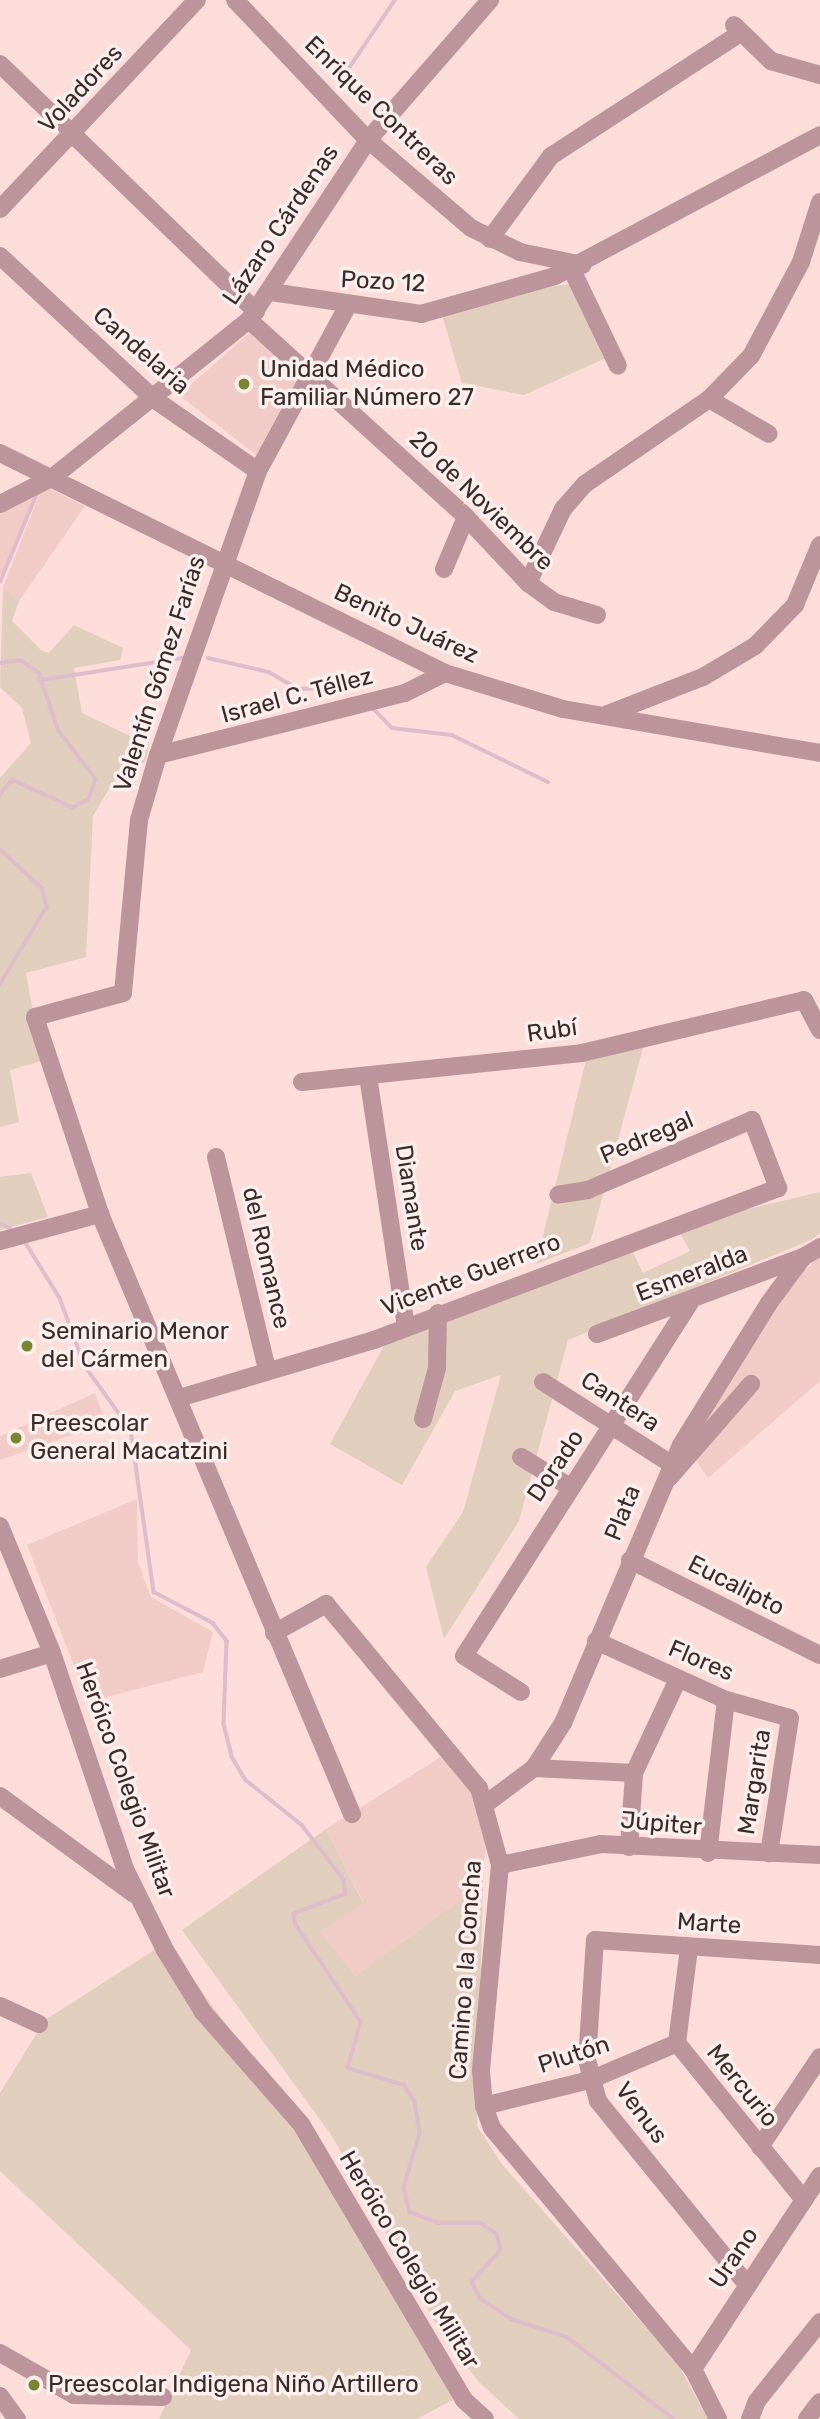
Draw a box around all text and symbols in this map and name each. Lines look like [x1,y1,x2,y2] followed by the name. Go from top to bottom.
[298,30,464,192] street label: Enrique Contreras
[33,39,129,139] street label: Voladores
[217,140,345,310] street label: Lázaro Cárdenas
[340,265,426,299] street label: Pozo 12
[87,301,195,401] street label: Candelaria
[260,356,474,412] place label: Unidad Médico Familiar Número 27
[234,374,254,394] marker: Unidad Médico Familiar Número 27
[403,425,559,577] street label: 20 de Noviembre
[108,552,212,796] street label: Valentín Gómez Farías
[329,578,483,670] street label: Benito Juárez
[218,662,376,730] street label: Israel C. Téllez
[525,1013,579,1049] street label: Rubí
[596,1105,698,1171] street label: Pedregal
[388,1143,434,1253] street label: Diamante
[236,1184,296,1332] street label: del Romance
[377,1228,565,1322] street label: Vicente Guerrero
[632,1240,752,1308] street label: Esmeralda
[41,1318,229,1374] place label: Seminario Menor del Cármen
[19,1338,35,1354] marker: Seminario Menor del Cármen
[575,1366,665,1438] street label: Cantera
[30,1410,228,1466] place label: Preescolar General Macatzini
[522,1425,590,1507] street label: Dorado
[8,1430,24,1446] marker: Preescolar General Macatzini
[599,1481,647,1545] street label: Plata
[683,1549,789,1623] street label: Eucalipto
[664,1634,738,1688] street label: Flores
[69,1658,181,1902] street label: Heróico Colegio Militar
[732,1727,778,1837] street label: Margarita
[619,1806,703,1842] street label: Júpiter
[444,1859,488,2081] street label: Camino a la Concha
[676,1907,742,1941] street label: Marte
[535,2030,613,2080] street label: Plutón
[700,2039,784,2133] street label: Mercurio
[609,2077,673,2149] street label: Venus
[333,2146,485,2374] street label: Heróico Colegio Militar
[703,2222,765,2294] street label: Urano
[48,2371,420,2399] place label: Preescolar Indigena Niño Artillero
[26,2377,42,2393] marker: Preescolar Indigena Niño Artillero

